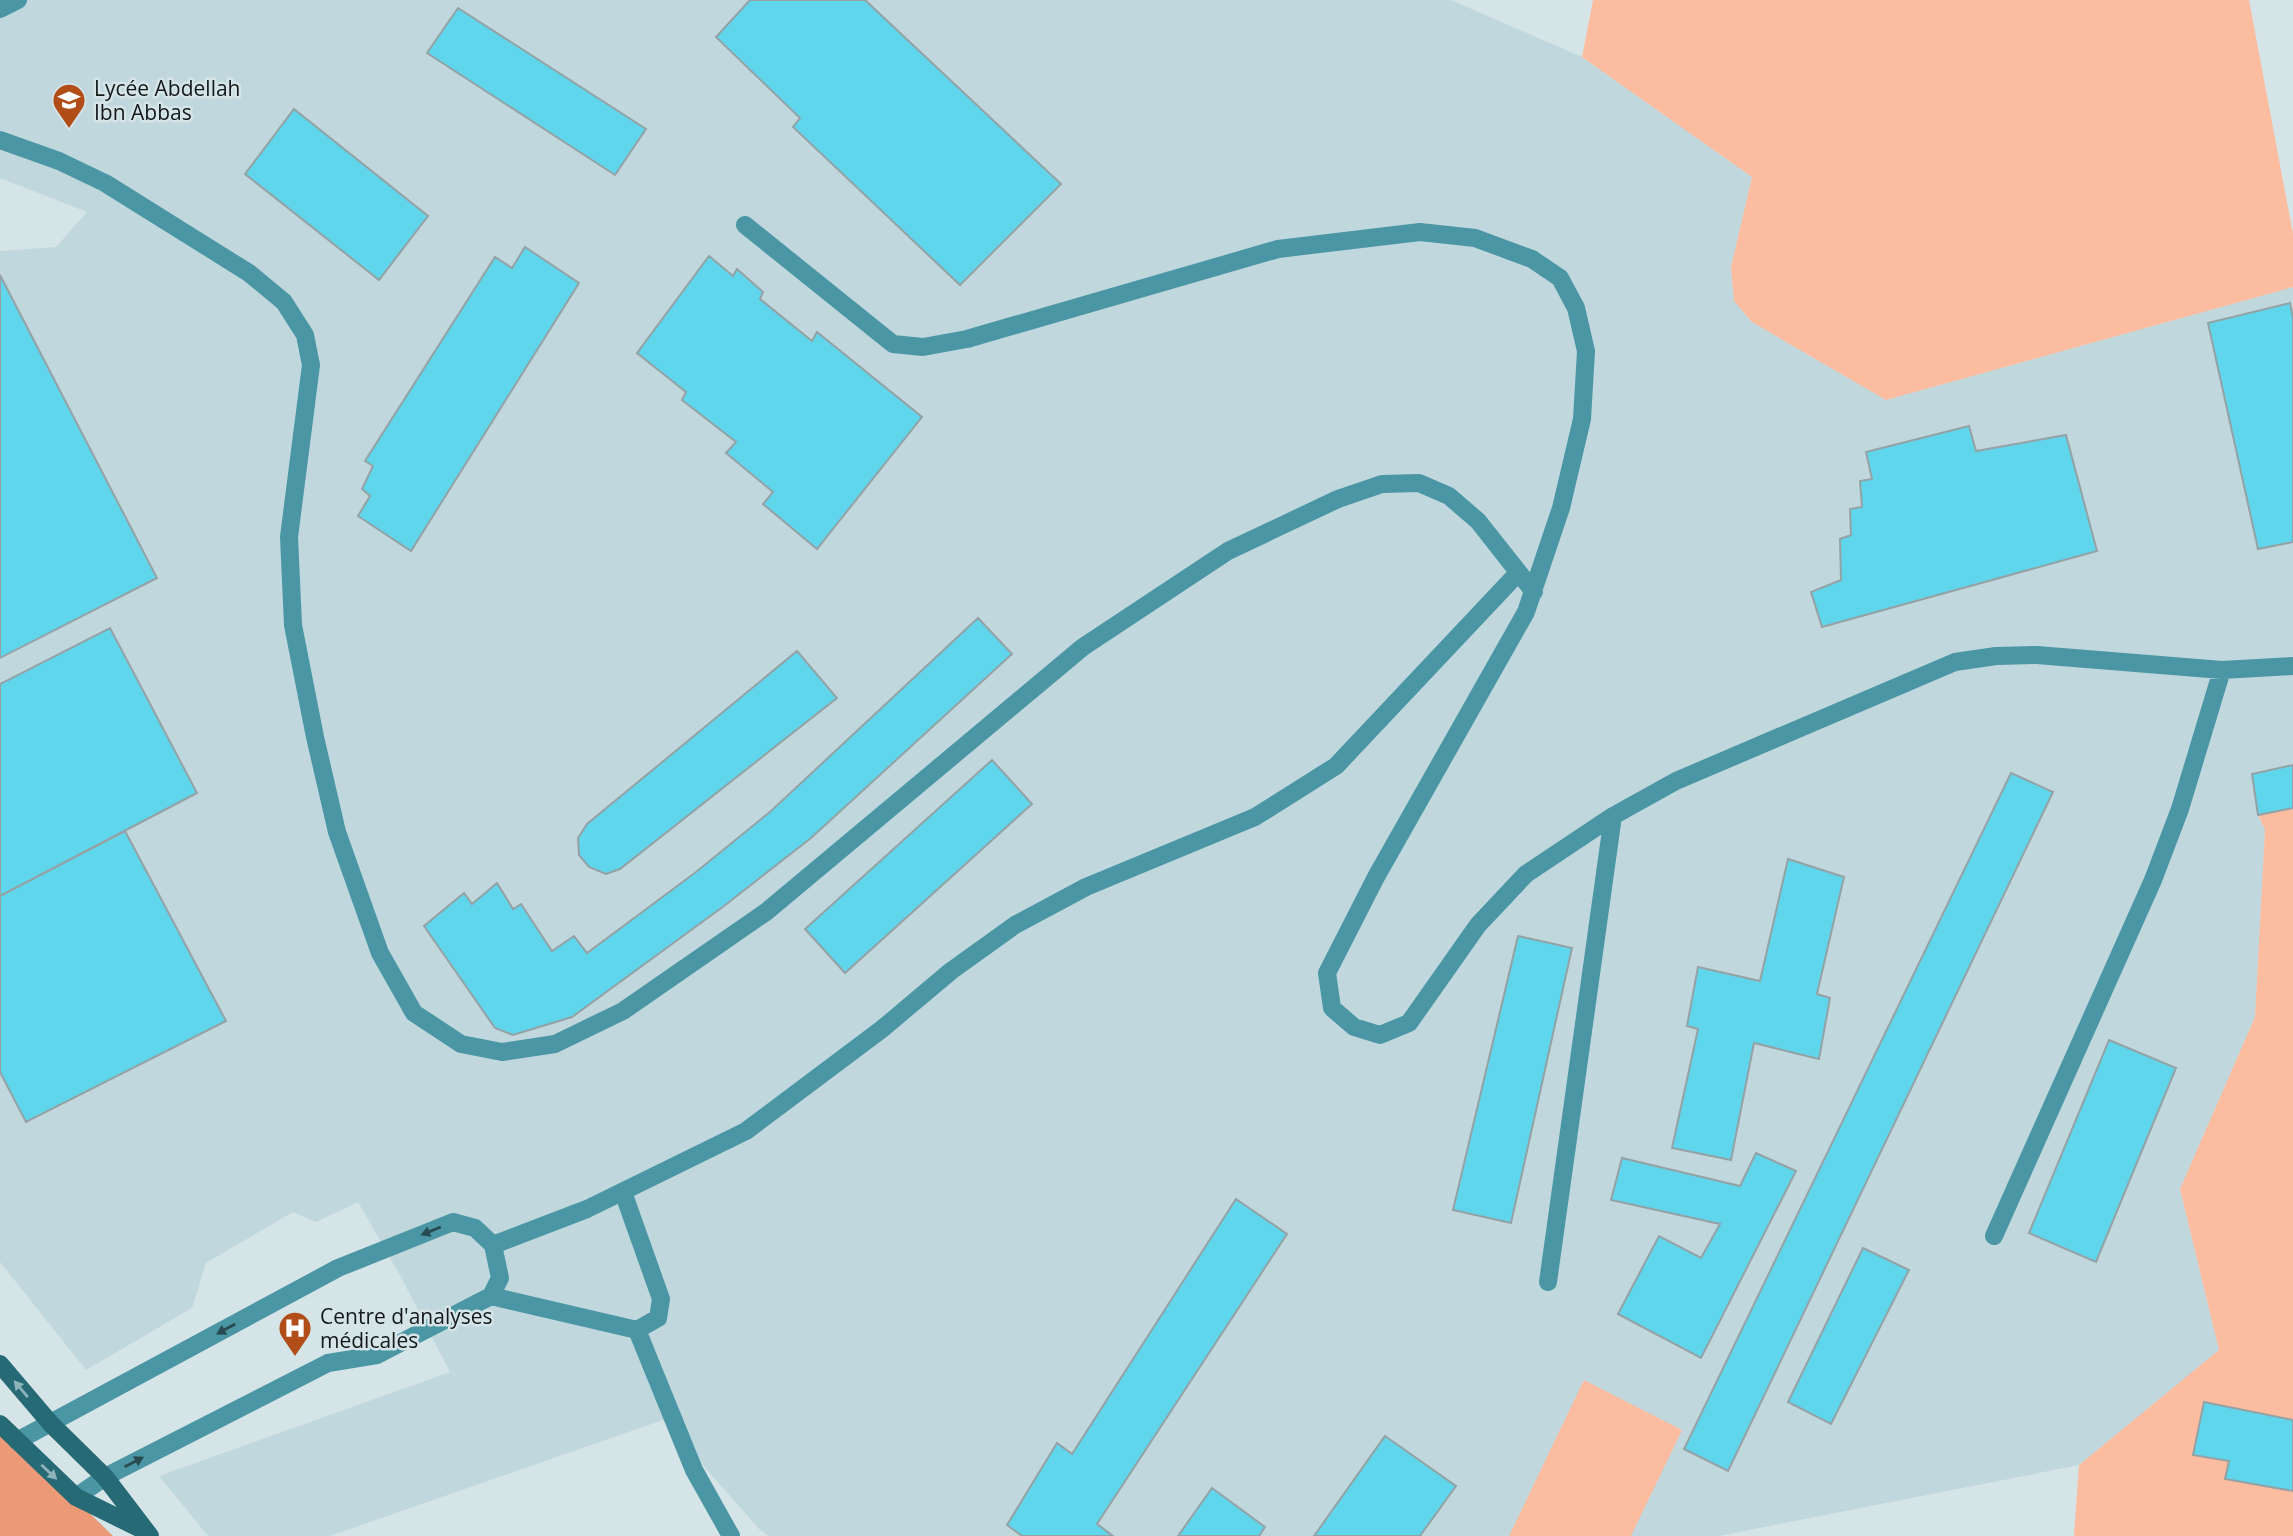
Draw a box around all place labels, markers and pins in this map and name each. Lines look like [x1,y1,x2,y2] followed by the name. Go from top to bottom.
[94,74,241,126] place label: Lycée Abdellah Ibn Abbas
[50,81,88,130] school or university icon: Lycée Abdellah Ibn Abbas
[320,1302,493,1354] place label: Centre d'analyses médicales
[276,1309,314,1358] hospital icon: Centre d'analyses médicales

